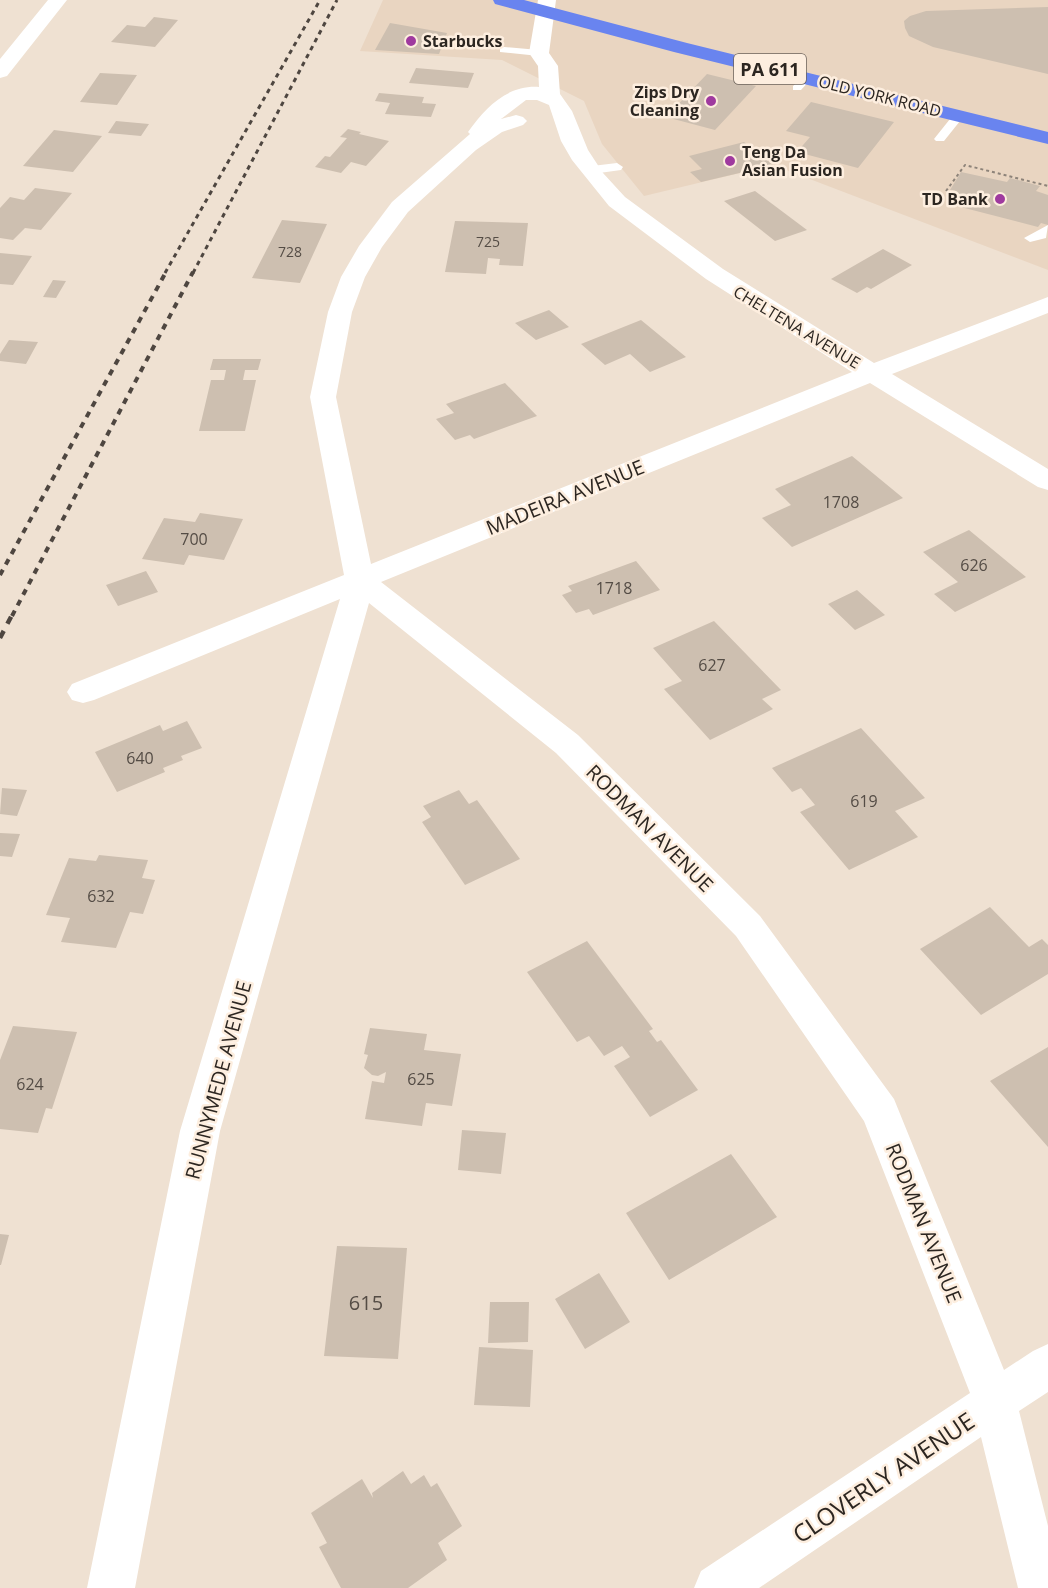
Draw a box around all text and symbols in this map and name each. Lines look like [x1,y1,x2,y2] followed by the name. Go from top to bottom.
[423,30,502,52] place label: Starbucks
[404,34,418,48] marker: Starbucks
[734,54,806,84] road number: PA 611
[816,70,944,122] street label: OLD YORK ROAD
[630,81,700,121] place label: Zips Dry Cleaning
[704,94,718,108] marker: Zips Dry Cleaning
[742,141,843,181] place label: Teng Da Asian Fusion
[723,154,737,168] marker: Teng Da Asian Fusion
[922,188,988,210] place label: TD Bank
[993,192,1007,206] marker: TD Bank
[476,232,500,251] house number: 725
[278,242,302,261] house number: 728
[729,280,865,374] street label: CHELTENA AVENUE
[482,453,648,541] street label: MADEIRA AVENUE
[823,491,859,513] house number: 1708
[180,528,208,550] house number: 700
[960,554,988,576] house number: 626
[596,577,632,599] house number: 1718
[698,654,726,676] house number: 627
[126,747,154,769] house number: 640
[580,758,720,898] street label: RODMAN AVENUE
[850,790,878,812] house number: 619
[87,885,115,907] house number: 632
[178,978,258,1182] street label: RUNNYMEDE AVENUE
[407,1068,435,1090] house number: 625
[16,1073,44,1095] house number: 624
[880,1139,968,1307] street label: RODMAN AVENUE
[349,1289,383,1316] house number: 615
[786,1404,980,1550] street label: CLOVERLY AVENUE

